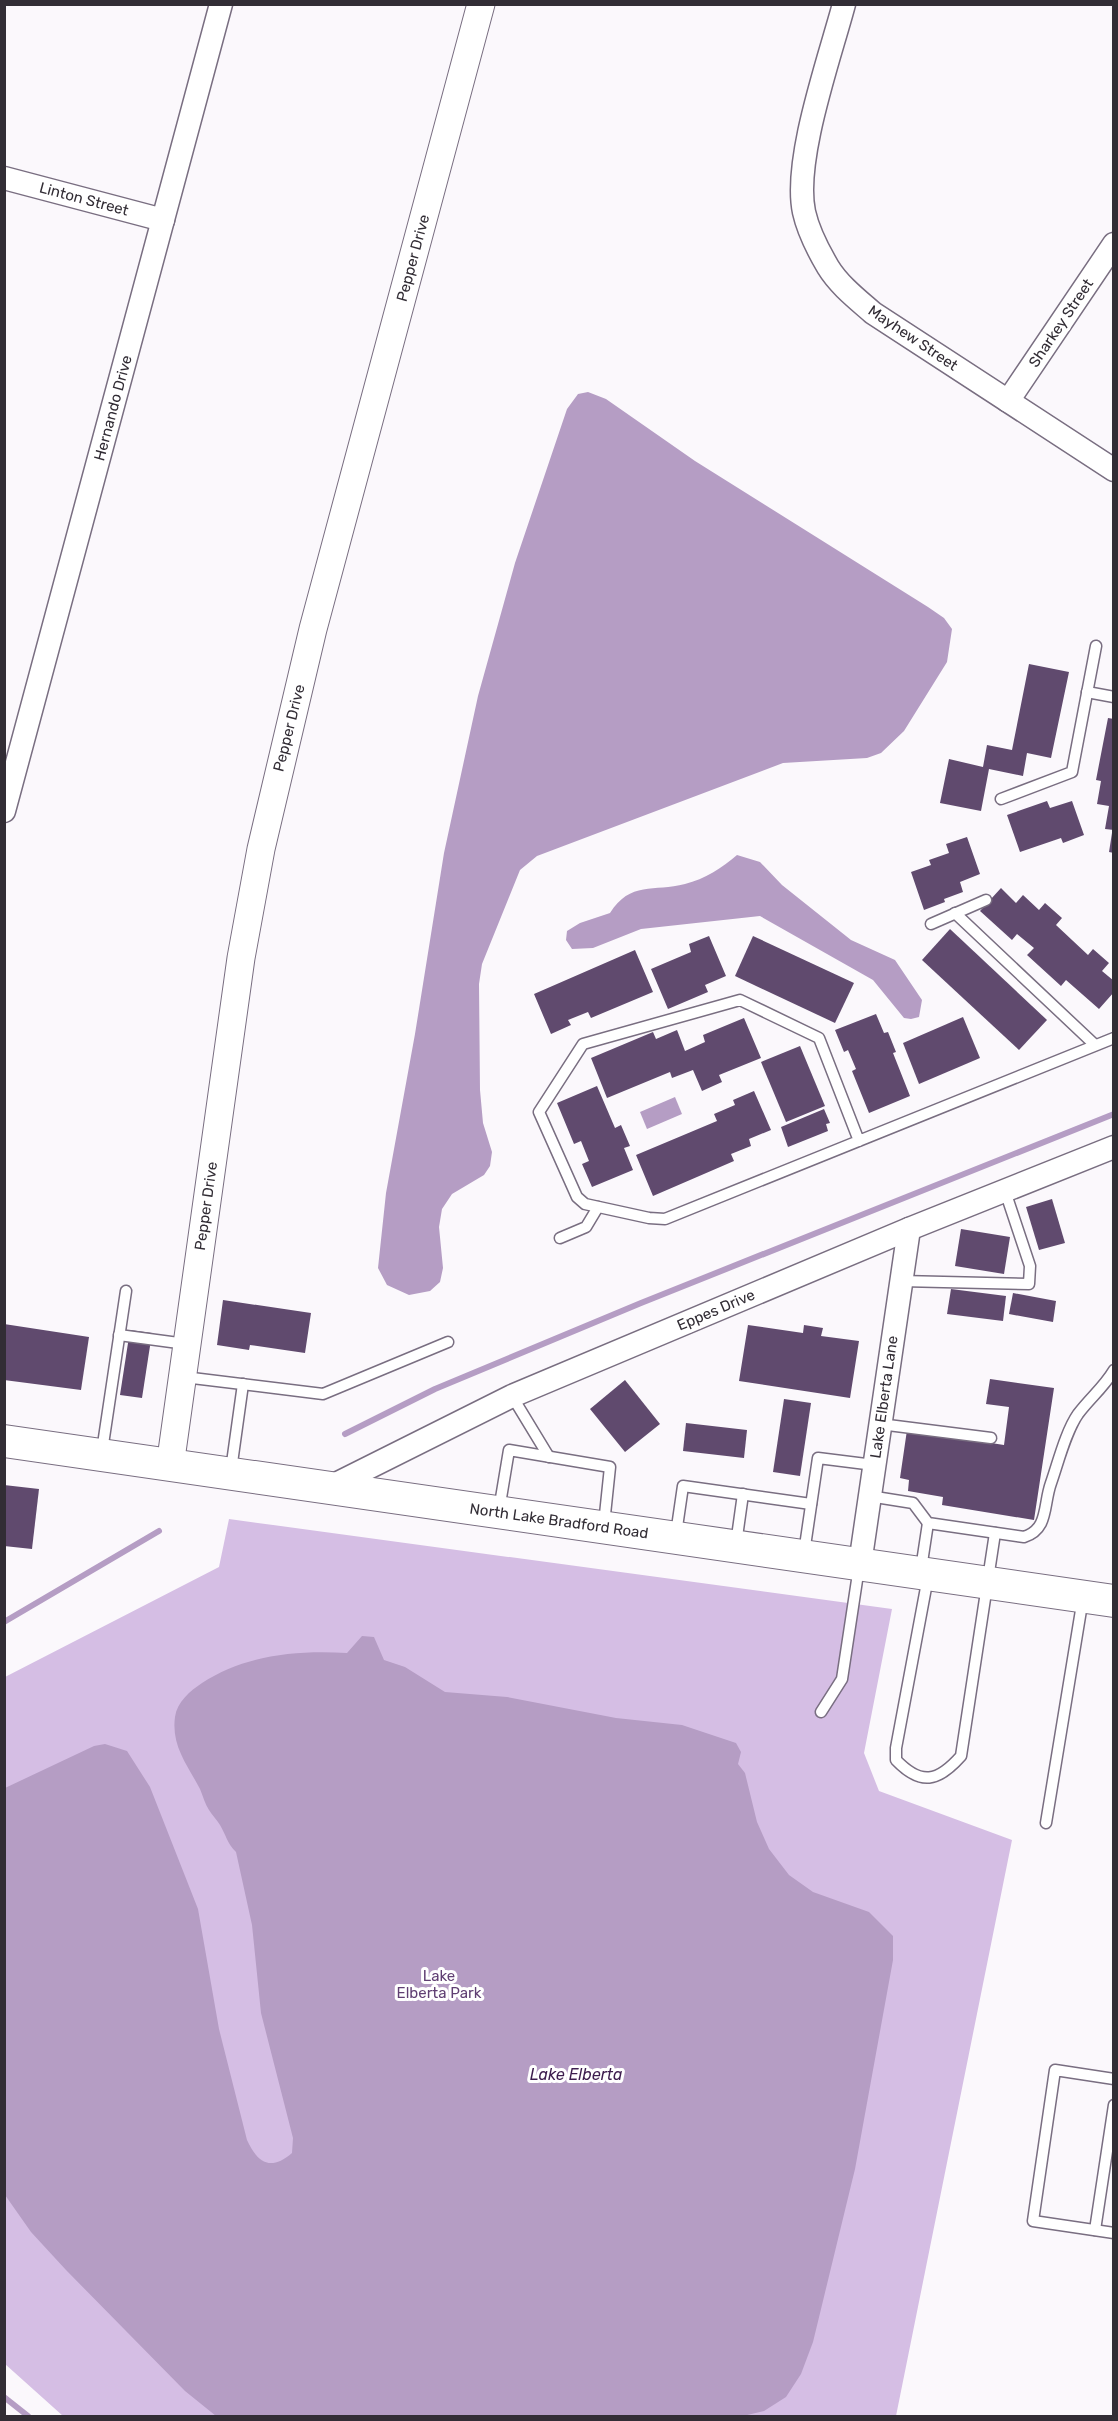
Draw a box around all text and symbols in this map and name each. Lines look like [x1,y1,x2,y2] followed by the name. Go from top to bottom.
[37,178,131,220] street label: Linton Street
[393,213,433,303] street label: Pepper Drive
[1025,275,1097,371] street label: Sharkey Street
[865,301,961,375] street label: Mayhew Street
[90,353,136,463] street label: Hernando Drive
[269,682,309,774] street label: Pepper Drive
[191,1161,221,1251] street label: Pepper Drive
[674,1286,758,1334] street label: Eppes Drive
[866,1334,902,1460] street label: Lake Elberta Lane
[468,1500,650,1542] street label: North Lake Bradford Road
[397,1967,482,2002] park label: Lake Elberta Park
[530,2065,622,2084] water label: Lake Elberta

